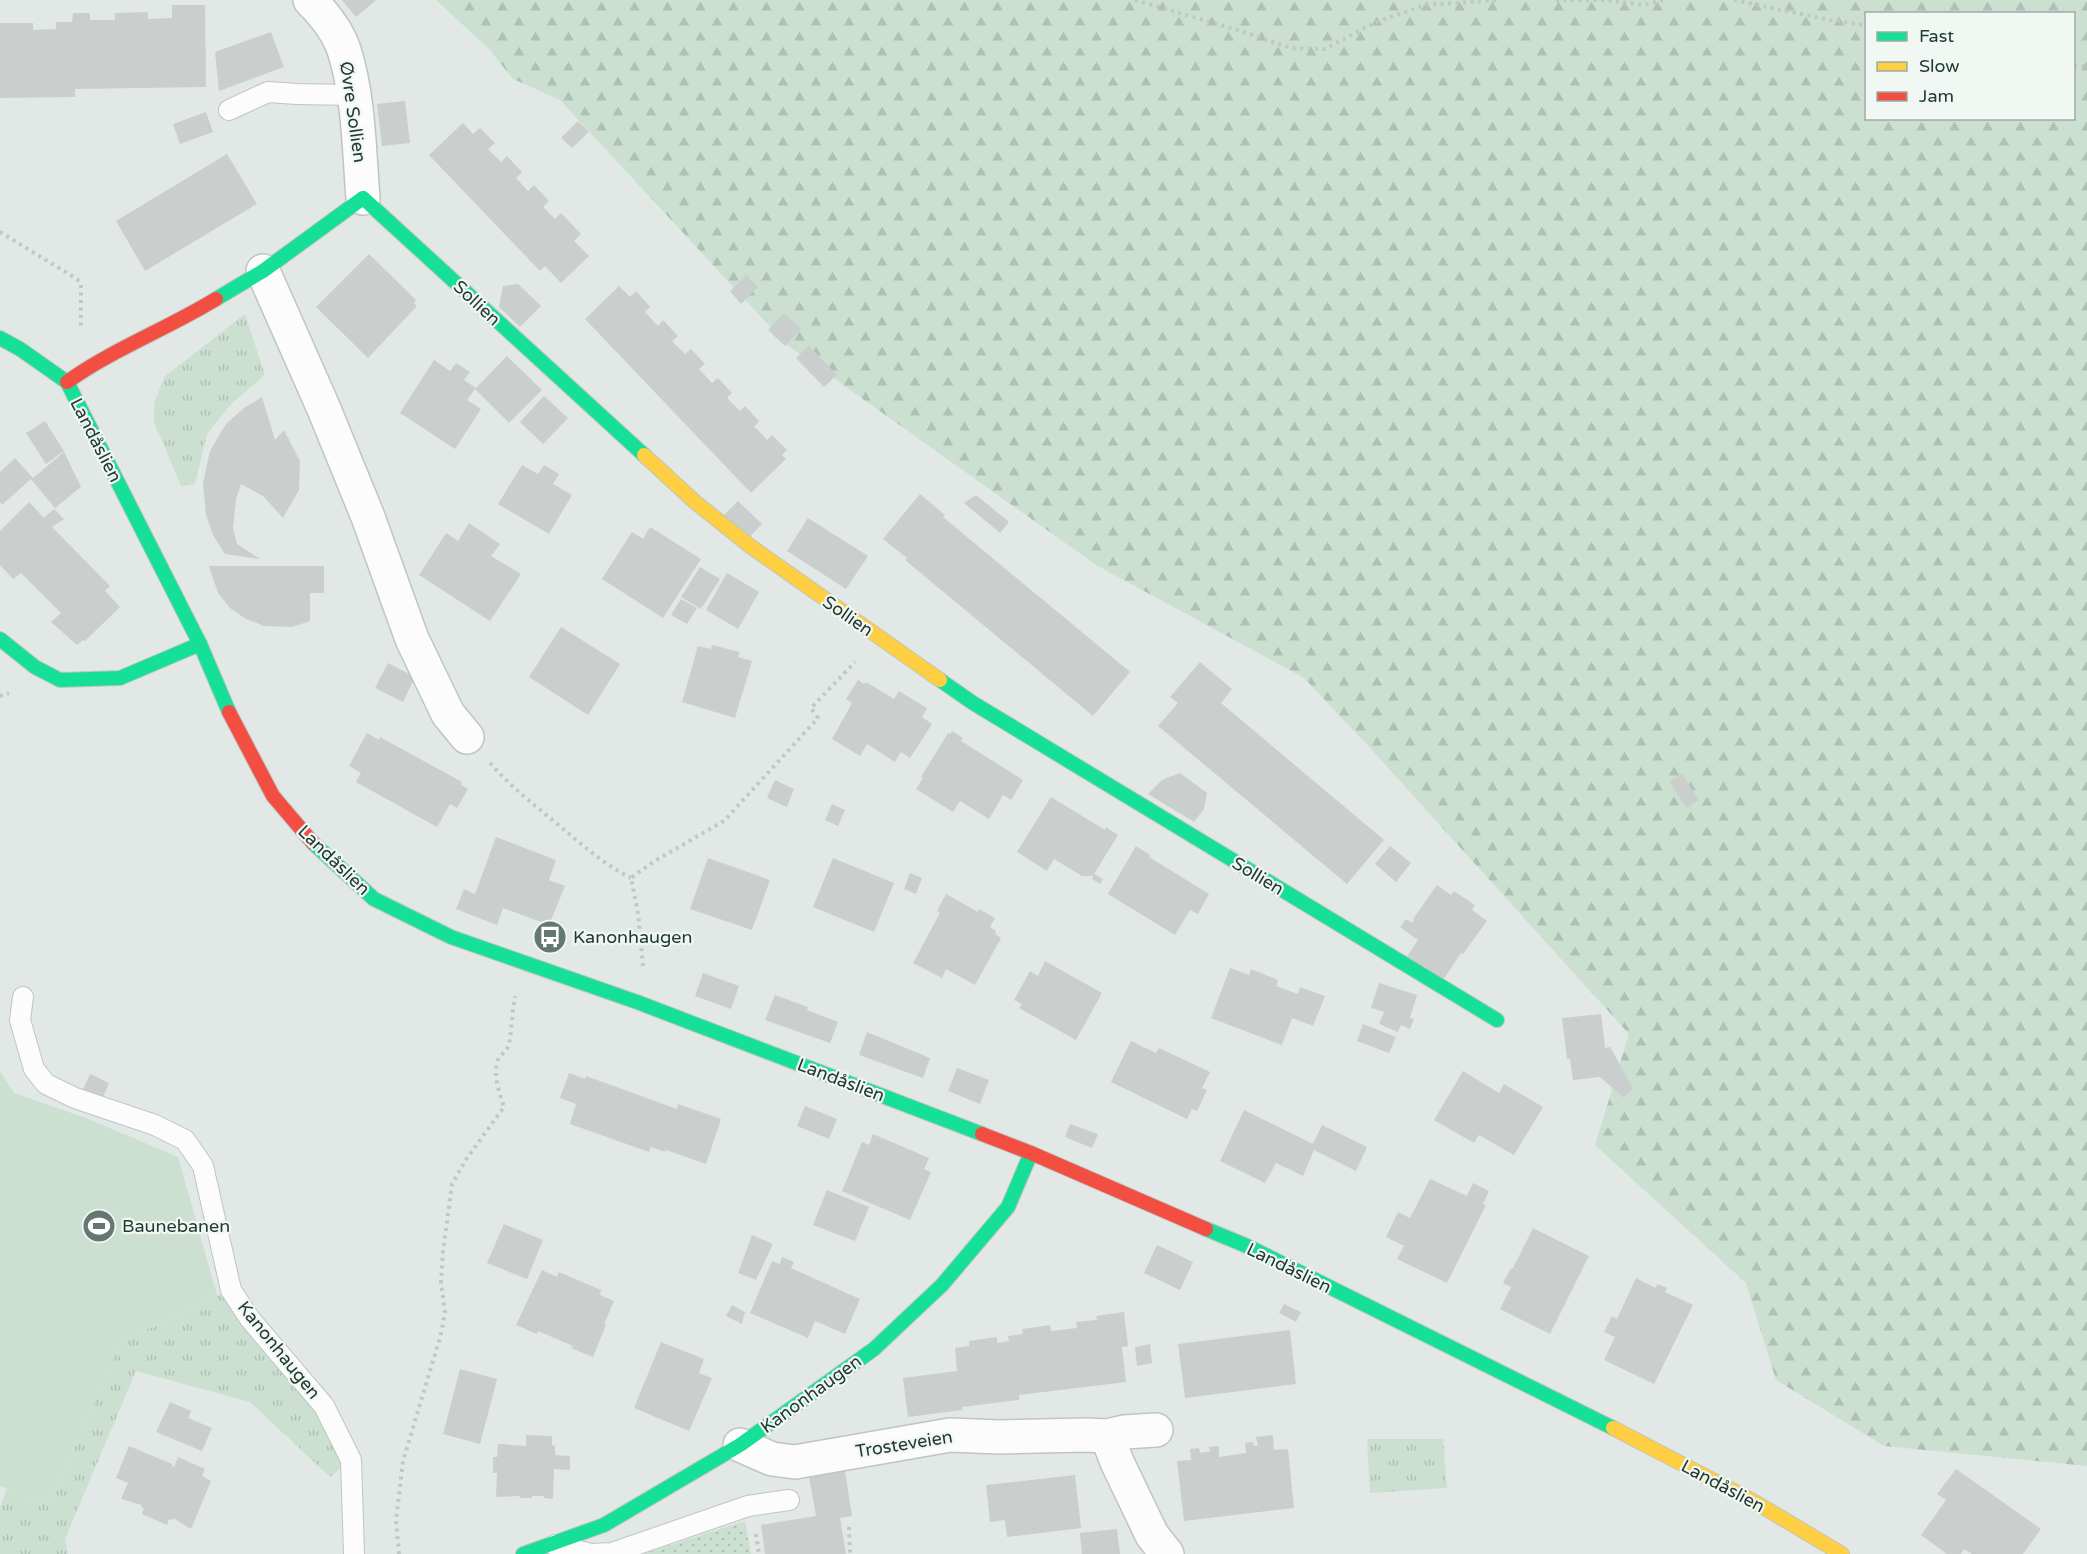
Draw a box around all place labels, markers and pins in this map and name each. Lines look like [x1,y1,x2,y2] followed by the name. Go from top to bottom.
[532,919,568,955] bus stop icon: Kanonhaugen
[573,926,693,948] place label: Kanonhaugen
[81,1208,117,1244] sports icon: Baunebanen
[122,1215,230,1237] place label: Baunebanen

